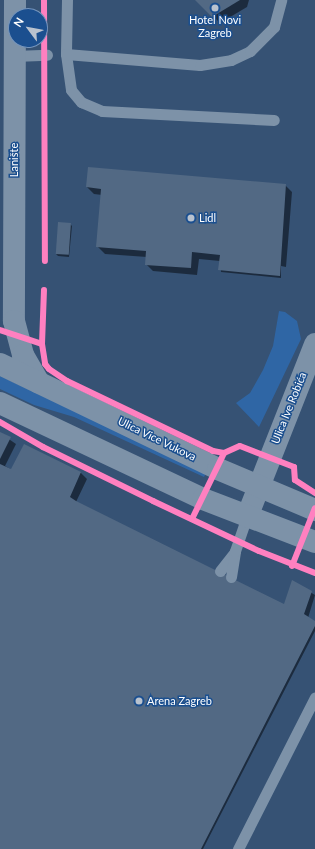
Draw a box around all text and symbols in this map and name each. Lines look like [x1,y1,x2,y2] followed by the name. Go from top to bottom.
[210,3,220,13] marker: Hotel Novi Zagreb
[8,8,48,48] north arrow
[189,14,241,40] place label: Hotel Novi Zagreb
[10,15,26,29] text: N
[7,143,21,177] street label: Lanište
[199,211,216,225] place label: Lidl
[186,213,196,223] marker: Lidl
[269,370,309,446] street label: Ulica Ive Robića
[115,414,199,464] street label: Ulica Vice Vukova
[147,694,212,708] place label: Arena Zagreb
[134,696,144,706] marker: Arena Zagreb

